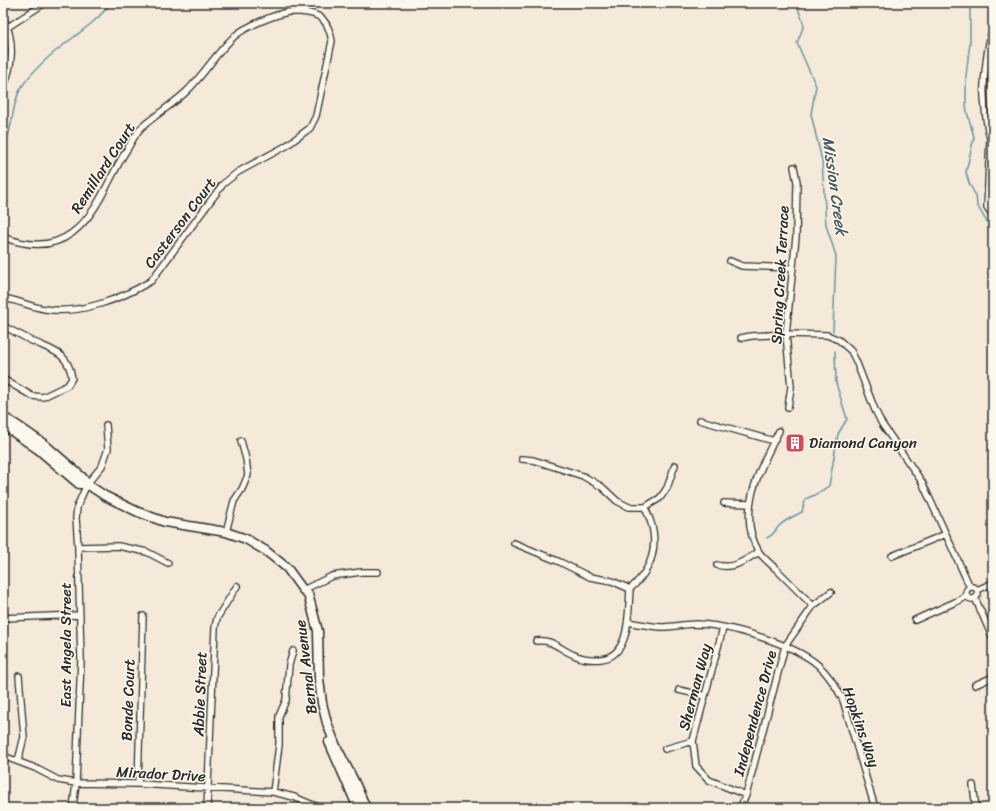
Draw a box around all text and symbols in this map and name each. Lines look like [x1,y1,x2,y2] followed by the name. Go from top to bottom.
[64,117,143,219] street label: Remillard Court
[814,135,857,239] water label: Mission Creek
[137,172,223,274] street label: Casterson Court
[763,205,797,345] street label: Spring Creek Terrace
[809,430,917,456] place label: Diamond Canyon
[784,432,806,454] building icon: Diamond Canyon
[53,582,79,708] street label: East Angela Street
[287,618,325,716] street label: Bernal Avenue
[671,640,719,733] street label: Sherman Way
[725,647,784,780] street label: Independence Drive
[185,651,214,738] street label: Abbie Street
[114,658,142,742] street label: Bonde Court
[835,683,887,771] street label: Hopkins Way
[116,759,207,789] street label: Mirador Drive

